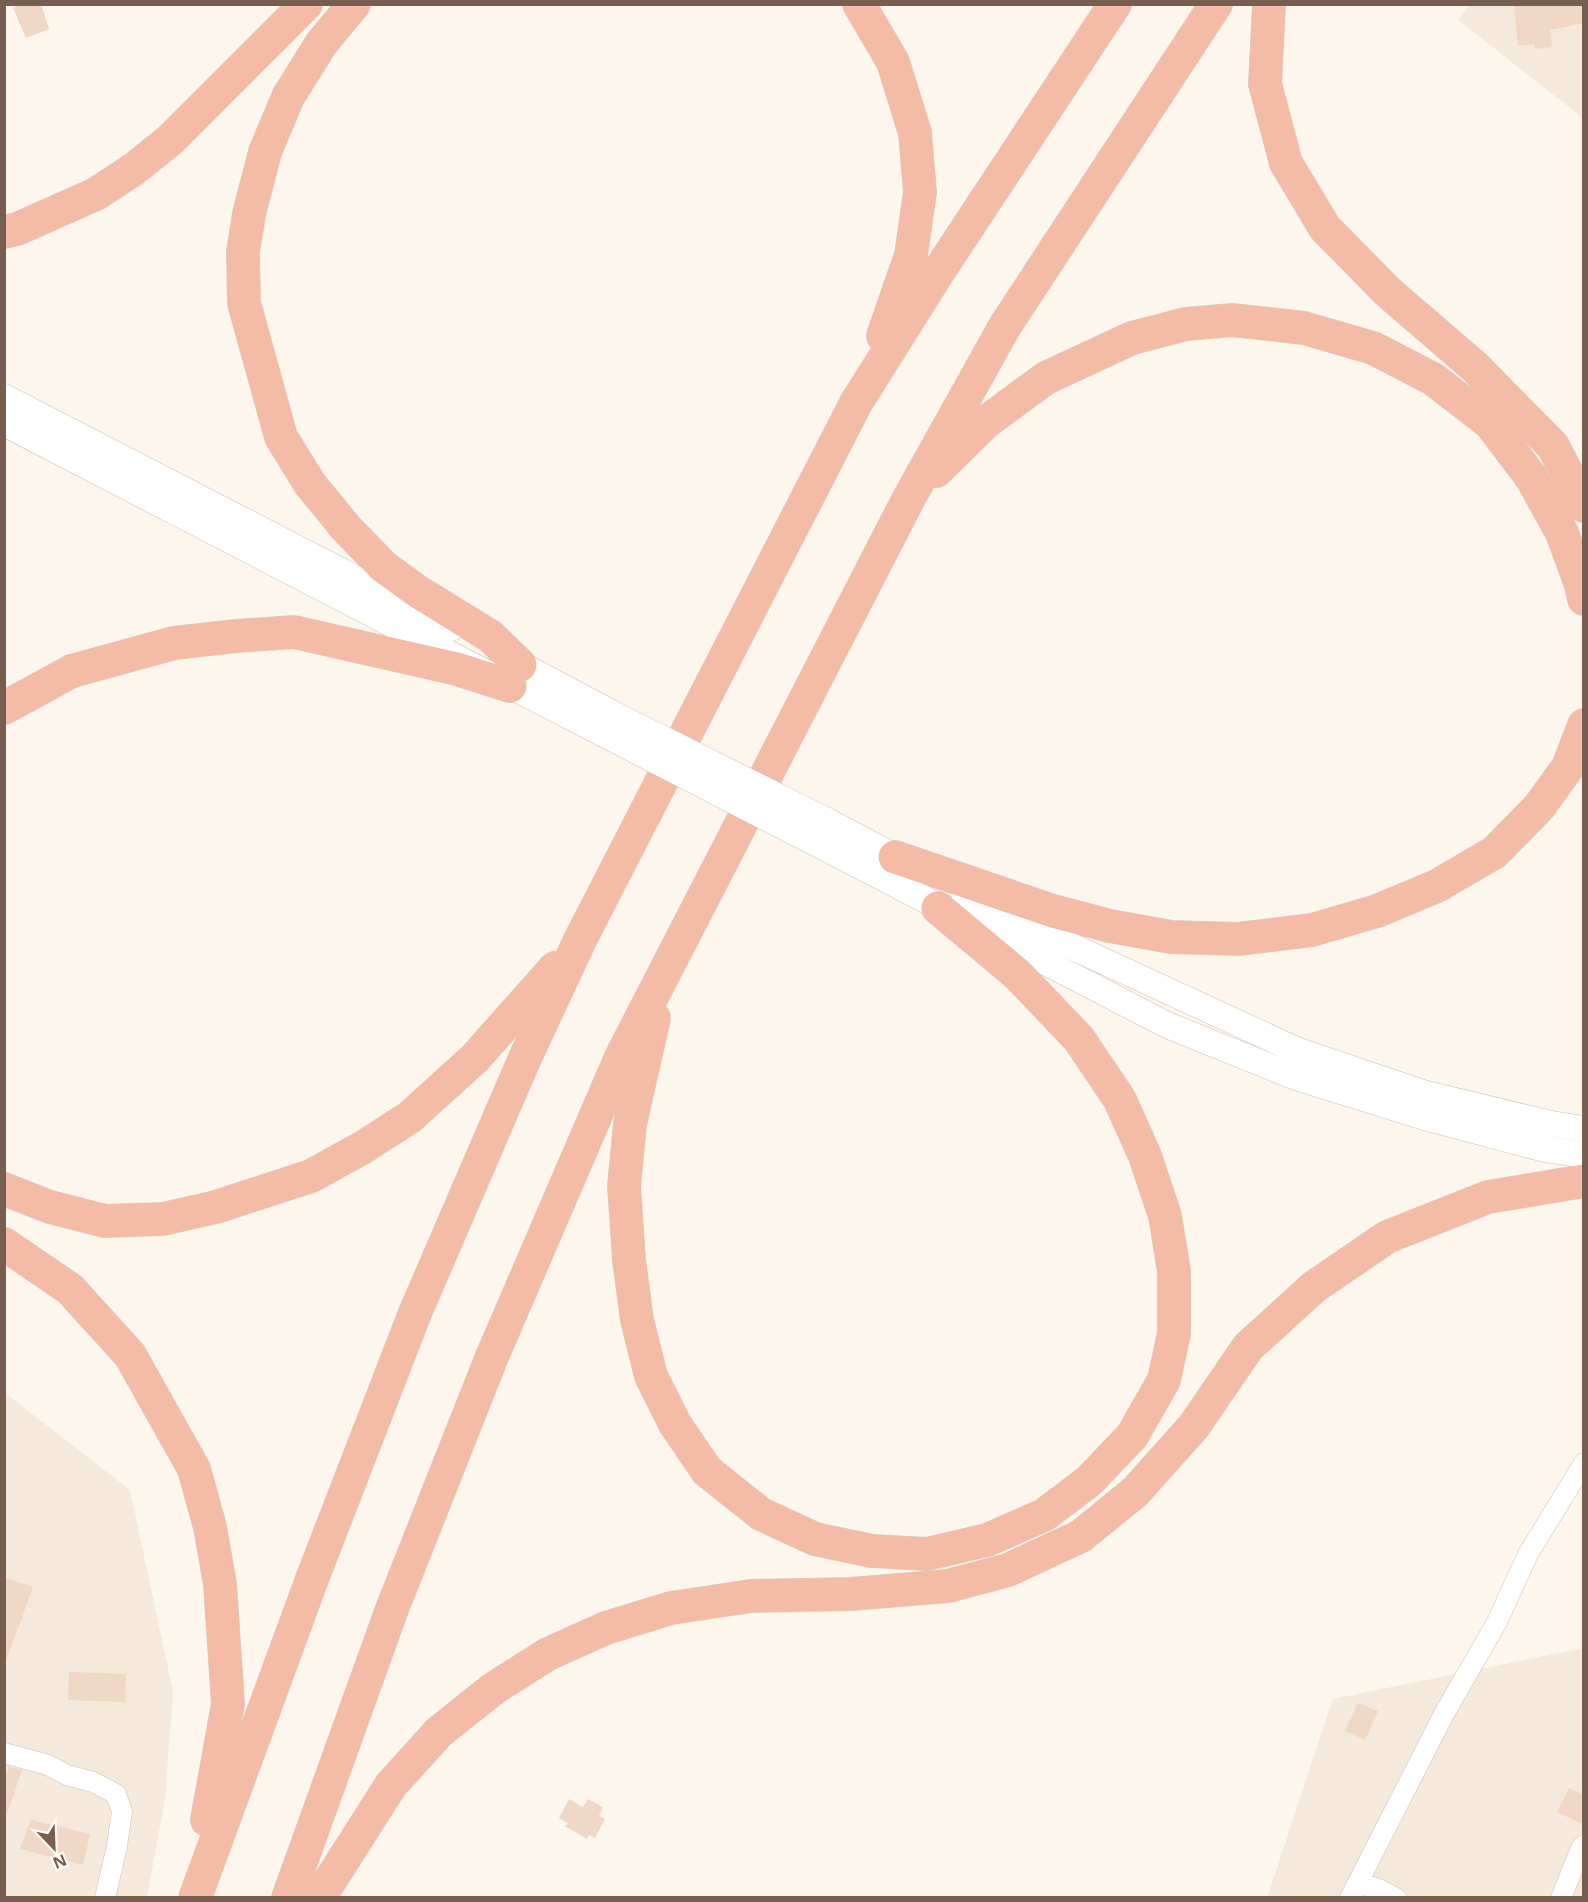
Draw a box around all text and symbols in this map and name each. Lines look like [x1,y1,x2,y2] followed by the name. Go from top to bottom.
[24,1818,84,1878] north arrow
[50,1849,70,1874] text: N

